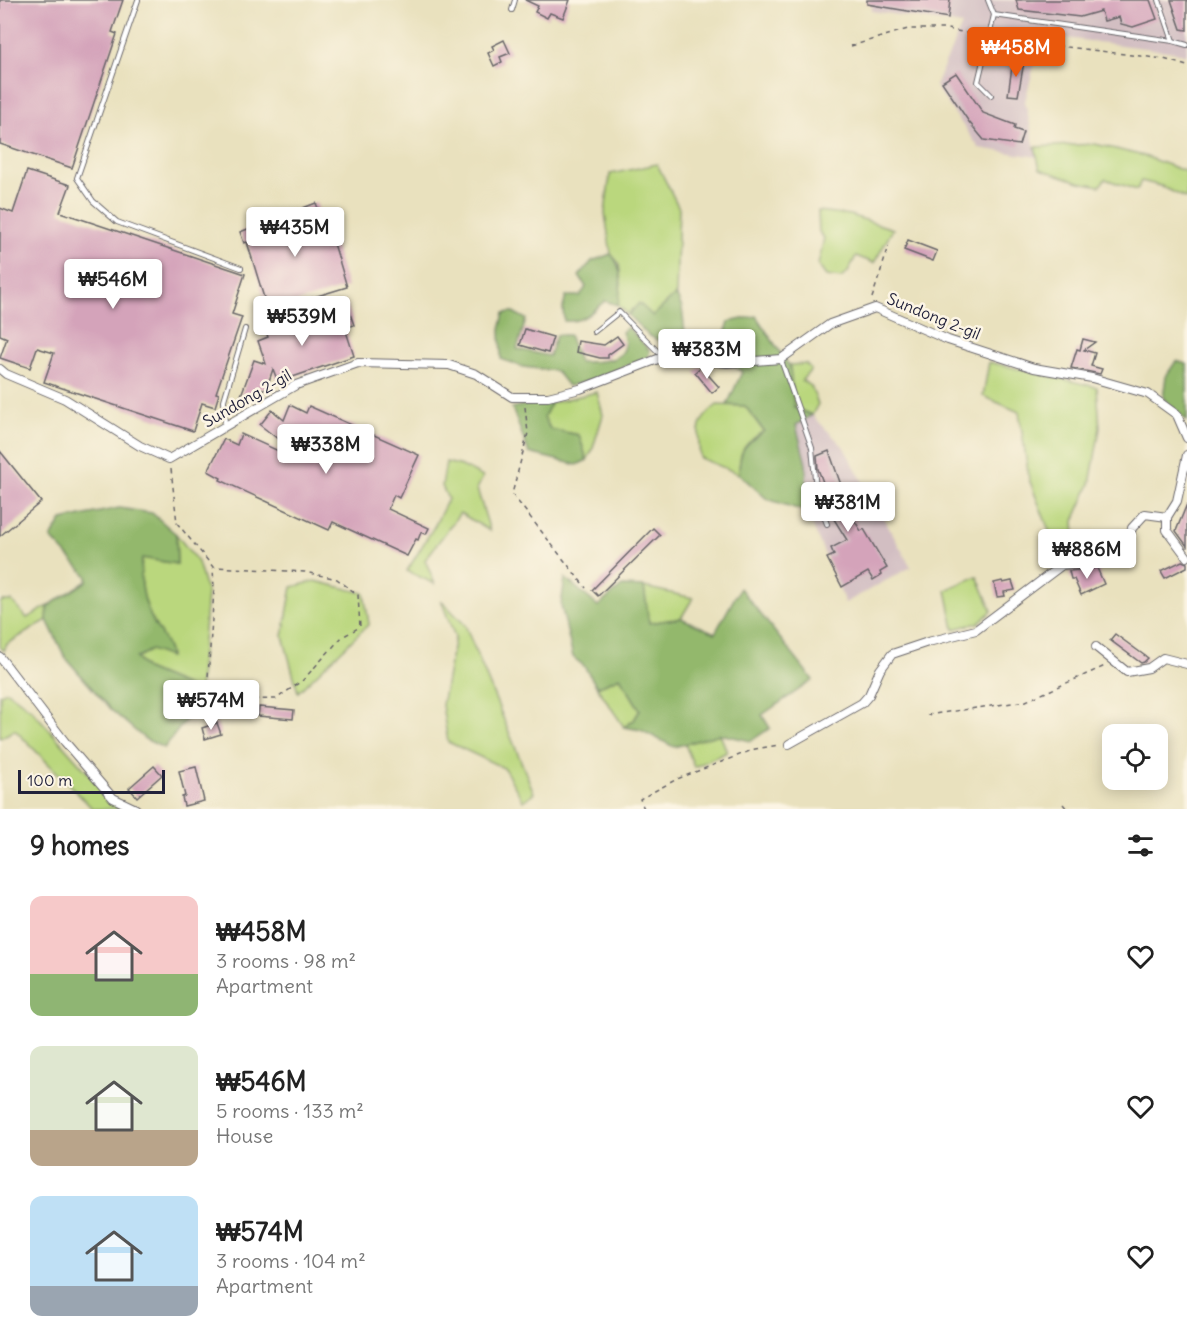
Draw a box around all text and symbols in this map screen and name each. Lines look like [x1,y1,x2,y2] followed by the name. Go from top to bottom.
[974,27,1058,78] pin: ₩458M
[981,34,1051,59] text: ₩458M
[253,207,337,258] pin: ₩435M
[260,214,330,239] text: ₩435M
[71,259,155,310] pin: ₩546M
[78,266,148,291] text: ₩546M
[884,288,984,344] street label: Sundong 2-gil
[260,296,344,347] pin: ₩539M
[267,303,337,328] text: ₩539M
[665,329,749,380] pin: ₩383M
[672,336,742,361] text: ₩383M
[199,365,295,431] street label: Sundong 2-gil
[284,424,368,475] pin: ₩338M
[291,431,361,456] text: ₩338M
[806,482,890,533] pin: ₩381M
[815,489,881,514] text: ₩381M
[1045,529,1129,580] pin: ₩886M
[1052,536,1122,561] text: ₩886M
[169,680,253,731] pin: ₩574M
[177,687,245,712] text: ₩574M
[1102,724,1168,790] map controls
[1102,724,1168,790] button: locate
[18,767,165,794] scale bar
[27,770,72,790] text: 100 m
[30,829,129,862] text: 9 homes
[1124,829,1157,862] icon: filters
[216,915,307,948] text: ₩458M
[78,920,150,992] icon: home
[1124,940,1157,973] icon: heart
[216,948,356,973] text: 3 rooms · 98 m²
[216,973,313,998] text: Apartment
[216,1065,307,1098] text: ₩546M
[78,1070,150,1142] icon: home
[1124,1090,1157,1123] icon: heart
[216,1098,364,1123] text: 5 rooms · 133 m²
[216,1123,273,1148] text: House
[216,1215,304,1248] text: ₩574M
[78,1220,150,1292] icon: home
[1124,1240,1157,1273] icon: heart
[216,1248,366,1273] text: 3 rooms · 104 m²
[216,1273,313,1298] text: Apartment

